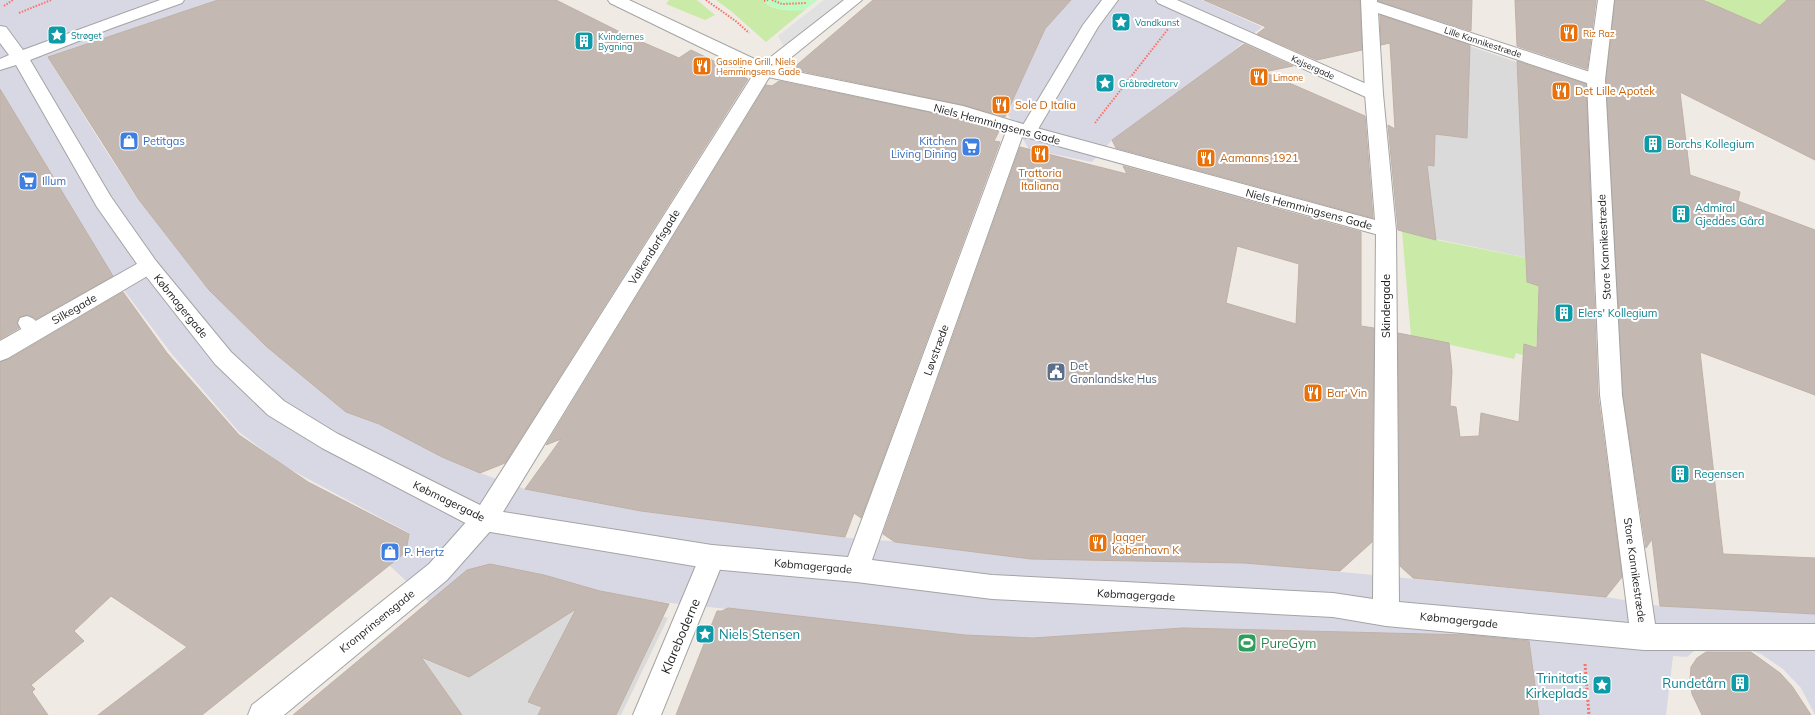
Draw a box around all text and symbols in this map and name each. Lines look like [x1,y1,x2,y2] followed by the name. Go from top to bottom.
[1110,11,1132,33] place icon: Vandkunst
[1135,17,1180,28] place label: Vandkunst
[1558,22,1580,44] restaurant icon: Riz Raz
[46,24,68,46] place icon: Strøget
[1443,24,1523,60] street label: Lille Kannikestræde
[1583,28,1615,39] place label: Riz Raz
[71,30,102,41] place label: Strøget
[573,30,595,52] building icon: Kvindernes Bygning
[598,31,644,53] place label: Kvindernes Bygning
[1290,53,1336,81] street label: Kejsergade
[691,55,713,77] restaurant icon: Gasoline Grill, Niels Hemmingsens Gade
[716,56,800,77] place label: Gasoline Grill, Niels Hemmingsens Gade
[1248,66,1270,88] restaurant icon: Limone
[1094,72,1116,94] place icon: Gråbrødretorv
[1273,72,1303,83] place label: Limone
[1119,78,1178,89] place label: Gråbrødretorv
[1550,80,1572,102] restaurant icon: Det Lille Apotek
[1575,84,1655,98] place label: Det Lille Apotek
[990,94,1012,116] restaurant icon: Sole D Italia
[1015,98,1076,112] place label: Sole D Italia
[932,100,1062,148] street label: Niels Hemmingsens Gade
[118,130,140,152] shop icon: Petitgas
[1642,133,1664,155] building icon: Borchs Kollegium
[143,134,185,148] place label: Petitgas
[891,134,957,161] place label: Kitchen Living Dining
[960,136,982,158] supermarket icon: Kitchen Living Dining
[1667,137,1755,151] place label: Borchs Kollegium
[1029,143,1051,165] restaurant icon: Trattoria Italiana
[1195,147,1217,169] restaurant icon: Aamanns 1921
[1220,151,1299,165] place label: Aamanns 1921
[1018,166,1062,193] place label: Trattoria Italiana
[17,170,39,192] supermarket icon: Illum
[42,174,66,188] place label: Illum
[1244,185,1374,233] street label: Niels Hemmingsens Gade
[1594,194,1614,300] street label: Store Kannikestræde
[1695,201,1764,228] place label: Admiral Gjeddes Gård
[1670,203,1692,225] building icon: Admiral Gjeddes Gård
[625,207,683,287] street label: Valkendorfsgade
[151,271,211,341] street label: Købmagergade
[1379,274,1393,338] street label: Skindergade
[49,291,99,327] street label: Silkegade
[1553,302,1575,324] building icon: Elers' Kollegium
[1578,306,1657,320] place label: Elers' Kollegium
[920,323,952,377] street label: Løvstræde
[1070,359,1157,386] place label: Det Grønlandske Hus
[1045,361,1067,383] public building icon: Det Grønlandske Hus
[1302,382,1324,404] restaurant icon: Bar' Vin
[1327,386,1367,400] place label: Bar' Vin
[1669,463,1691,485] building icon: Regensen
[1694,467,1744,481] place label: Regensen
[411,478,487,524] street label: Købmagergade
[1621,517,1649,623] street label: Store Kannikestræde
[1112,530,1180,557] place label: Jagger København K
[1087,532,1109,554] restaurant icon: Jagger København K
[379,541,401,563] shop icon: P. Hertz
[404,545,445,559] place label: P. Hertz
[773,556,853,576] street label: Købmagergade
[337,586,417,656] street label: Kronprinsensgade
[1097,586,1176,604] street label: Købmagergade
[657,596,703,676] street label: Klareboderne
[1419,609,1499,631] street label: Købmagergade
[694,623,716,645] place icon: Niels Stensen
[719,626,800,642] place label: Niels Stensen
[1236,632,1258,654] sports icon: PureGym
[1261,635,1316,651] place label: PureGym
[1525,670,1588,701] place label: Trinitatis Kirkeplads
[1729,672,1751,694] building icon: Rundetårn
[1591,674,1613,696] place icon: Trinitatis Kirkeplads
[1662,675,1726,691] place label: Rundetårn

